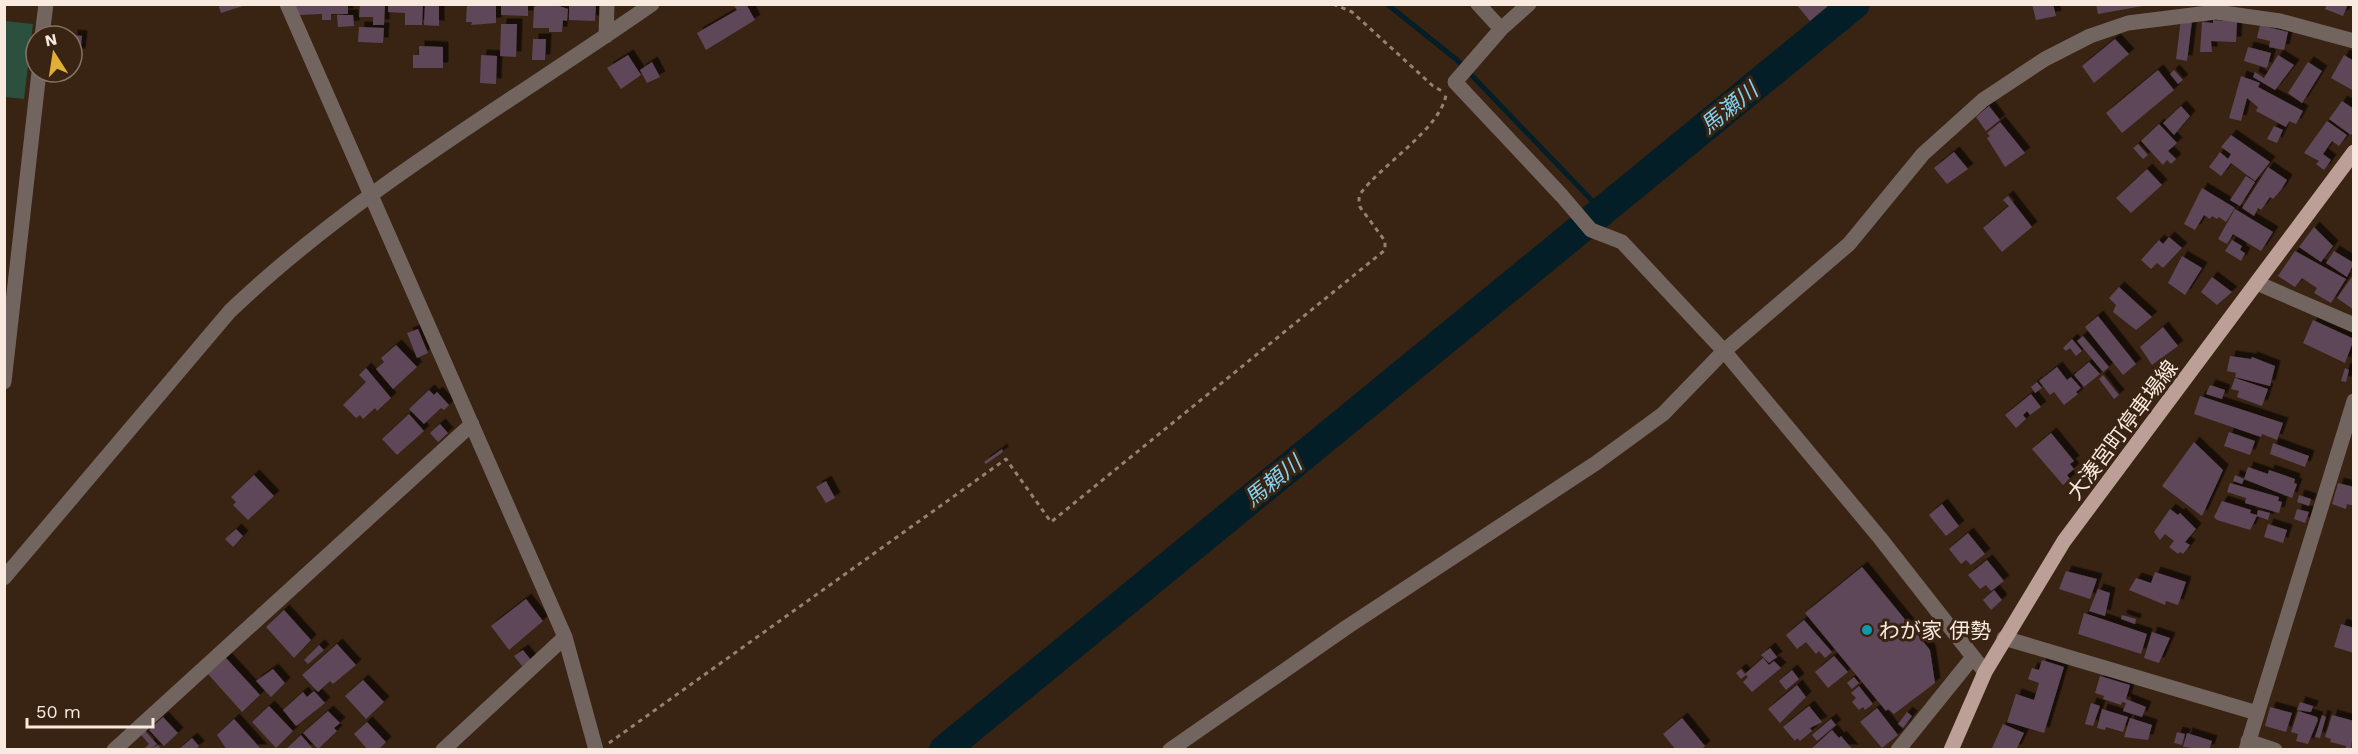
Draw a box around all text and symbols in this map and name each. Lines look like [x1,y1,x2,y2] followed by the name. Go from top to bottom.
[24,24,84,84] north arrow
[43,29,59,50] text: N
[1695,76,1764,138] water label: 馬瀬川
[2061,355,2183,505] street label: 大湊宮町停車場線
[1239,449,1308,511] water label: 馬頼川
[1879,618,1991,643] place label: わが家 伊勢
[1860,623,1874,637] marker: わが家 伊勢
[27,691,153,729] scale bar
[36,701,81,722] text: 50 m

